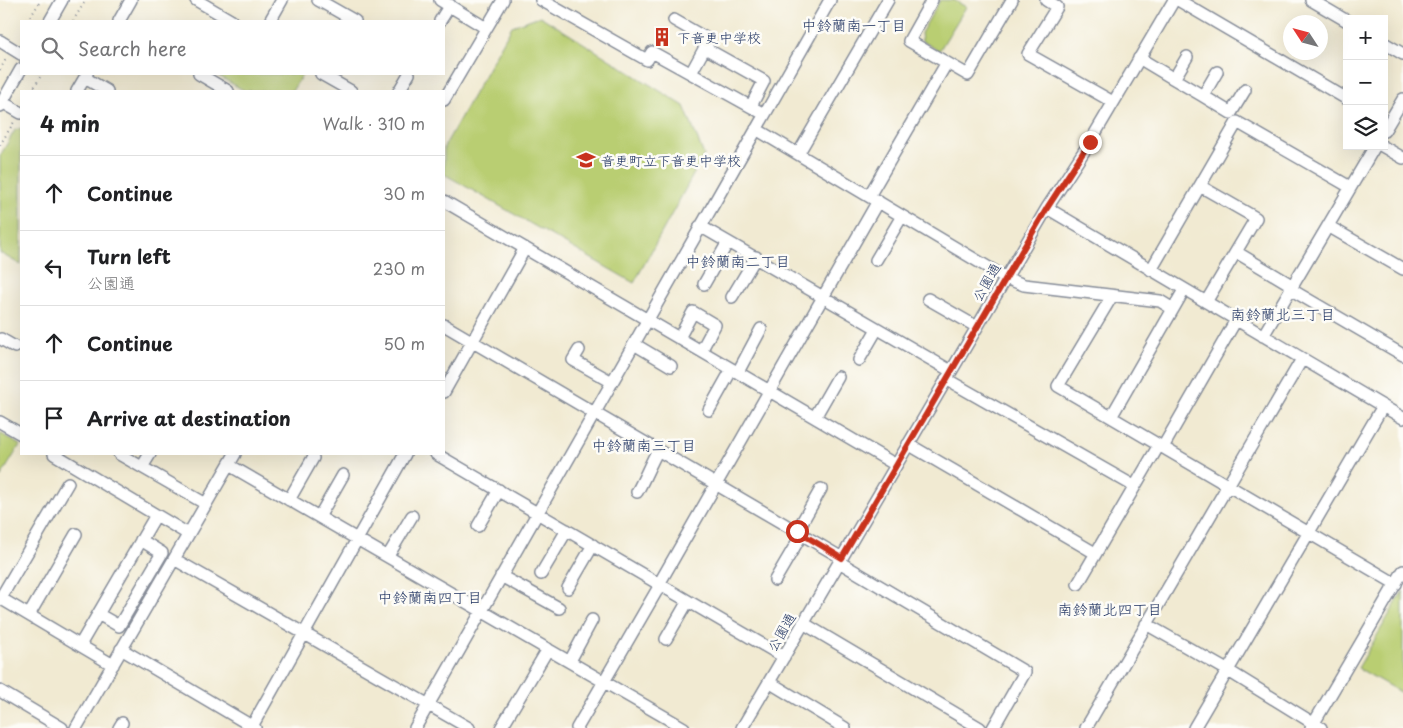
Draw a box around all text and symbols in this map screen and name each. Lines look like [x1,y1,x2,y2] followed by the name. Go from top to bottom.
[801,13,907,36] district label: 中鈴蘭南一丁目
[1283,15,1328,60] north arrow
[1343,15,1388,150] map controls
[1343,15,1388,60] button: +
[20,20,445,75] search box
[651,26,673,48] building icon: 下音更中学校
[677,27,761,48] place label: 下音更中学校
[38,34,66,62] icon: search
[78,34,187,62] text: Search here
[1343,60,1388,105] button: −
[1343,105,1388,150] button: layers
[40,107,100,139] text: 4 min
[323,111,425,135] text: Walk · 310 m
[1079,131,1102,154] route end
[575,149,597,171] school or university icon: 音更町立下音更中学校
[601,150,741,171] place label: 音更町立下音更中学校
[40,179,68,207] icon: ahead
[87,179,173,207] text: Continue
[383,181,425,205] text: 30 m
[87,242,171,270] text: Turn left
[685,249,791,272] district label: 中鈴蘭南二丁目
[40,254,68,282] icon: left
[373,256,425,280] text: 230 m
[966,259,1006,305] street label: 公園通
[87,270,135,294] text: 公園通
[1230,302,1336,325] district label: 南鈴蘭北三丁目
[40,329,68,357] icon: ahead
[87,329,173,357] text: Continue
[384,331,425,355] text: 50 m
[40,404,68,432] icon: arrive
[87,404,291,432] text: Arrive at destination
[591,433,697,456] district label: 中鈴蘭南三丁目
[786,520,809,543] route start
[377,585,483,608] district label: 中鈴蘭南四丁目
[1057,597,1163,620] district label: 南鈴蘭北四丁目
[761,609,801,655] street label: 公園通

